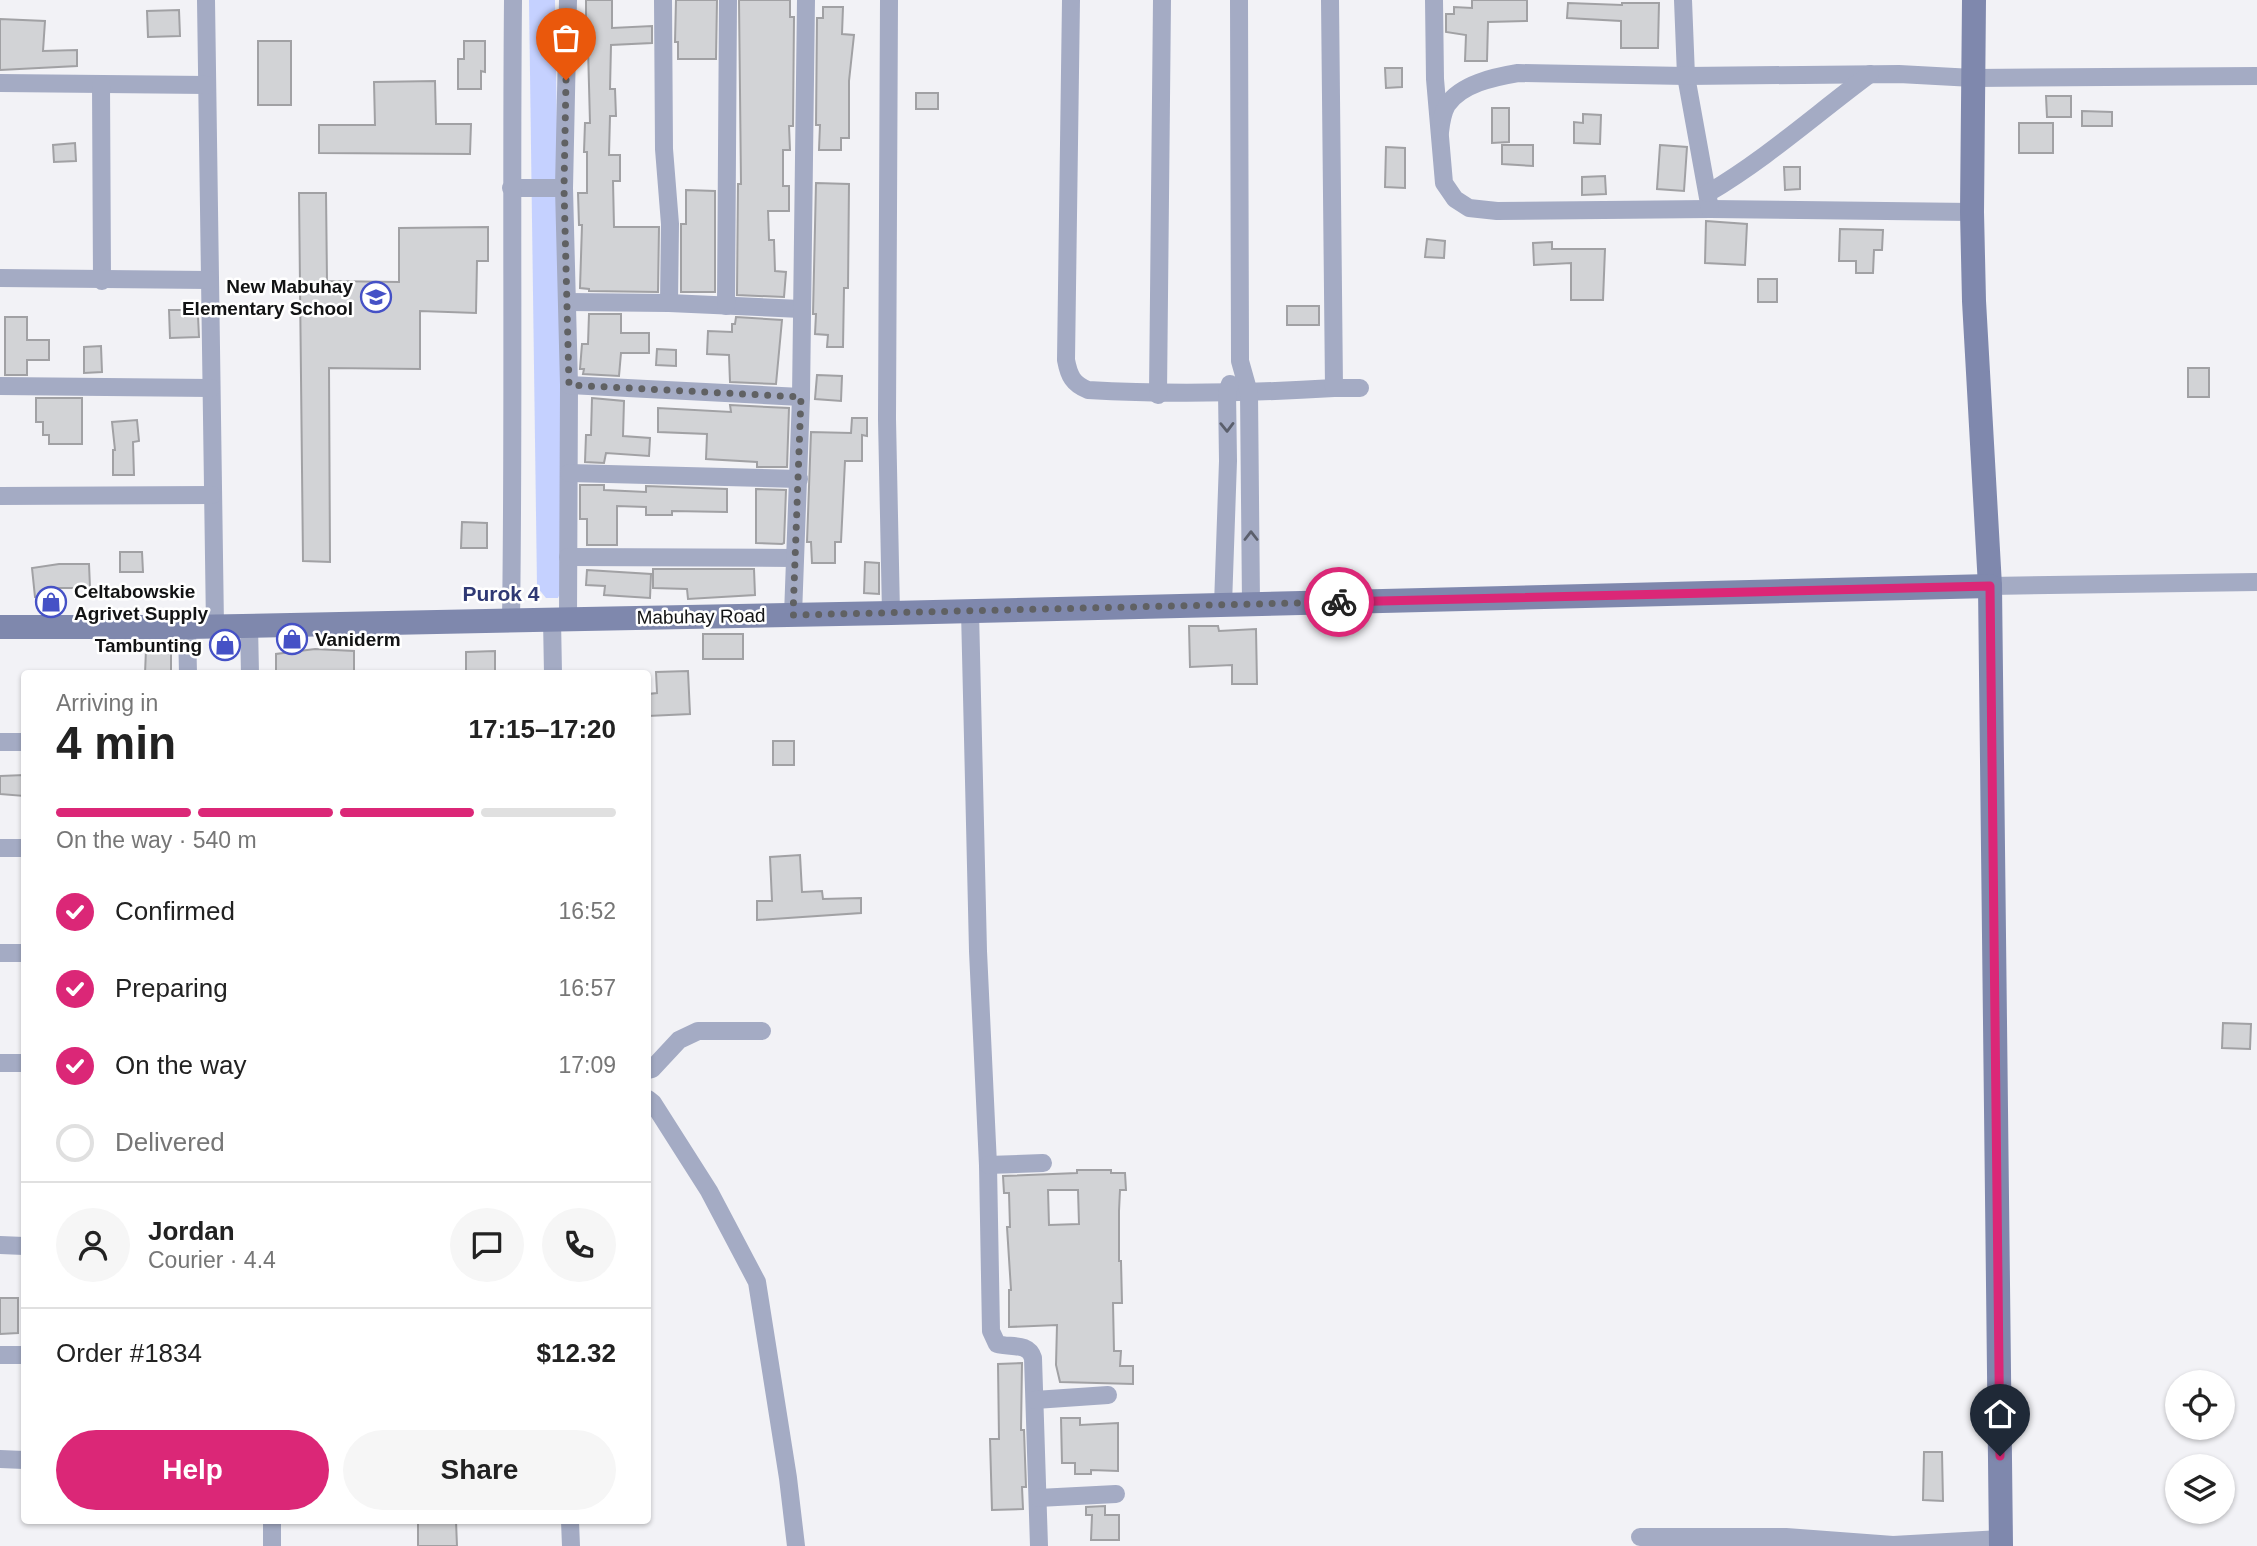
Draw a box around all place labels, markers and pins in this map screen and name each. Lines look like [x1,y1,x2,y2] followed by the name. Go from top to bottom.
[536,8,596,80] pin
[182,276,353,319] place label: New Mabuhay Elementary School
[359,280,393,314] school or university icon: New Mabuhay Elementary School
[74,581,209,624] place label: Celtabowskie Agrivet Supply
[34,585,68,619] shop icon: Celtabowskie Agrivet Supply
[275,622,309,656] shop icon: Vaniderm
[208,628,242,662] shop icon: Tambunting
[315,629,401,650] place label: Vaniderm
[95,635,202,656] place label: Tambunting
[1970,1384,2030,1456] pin

